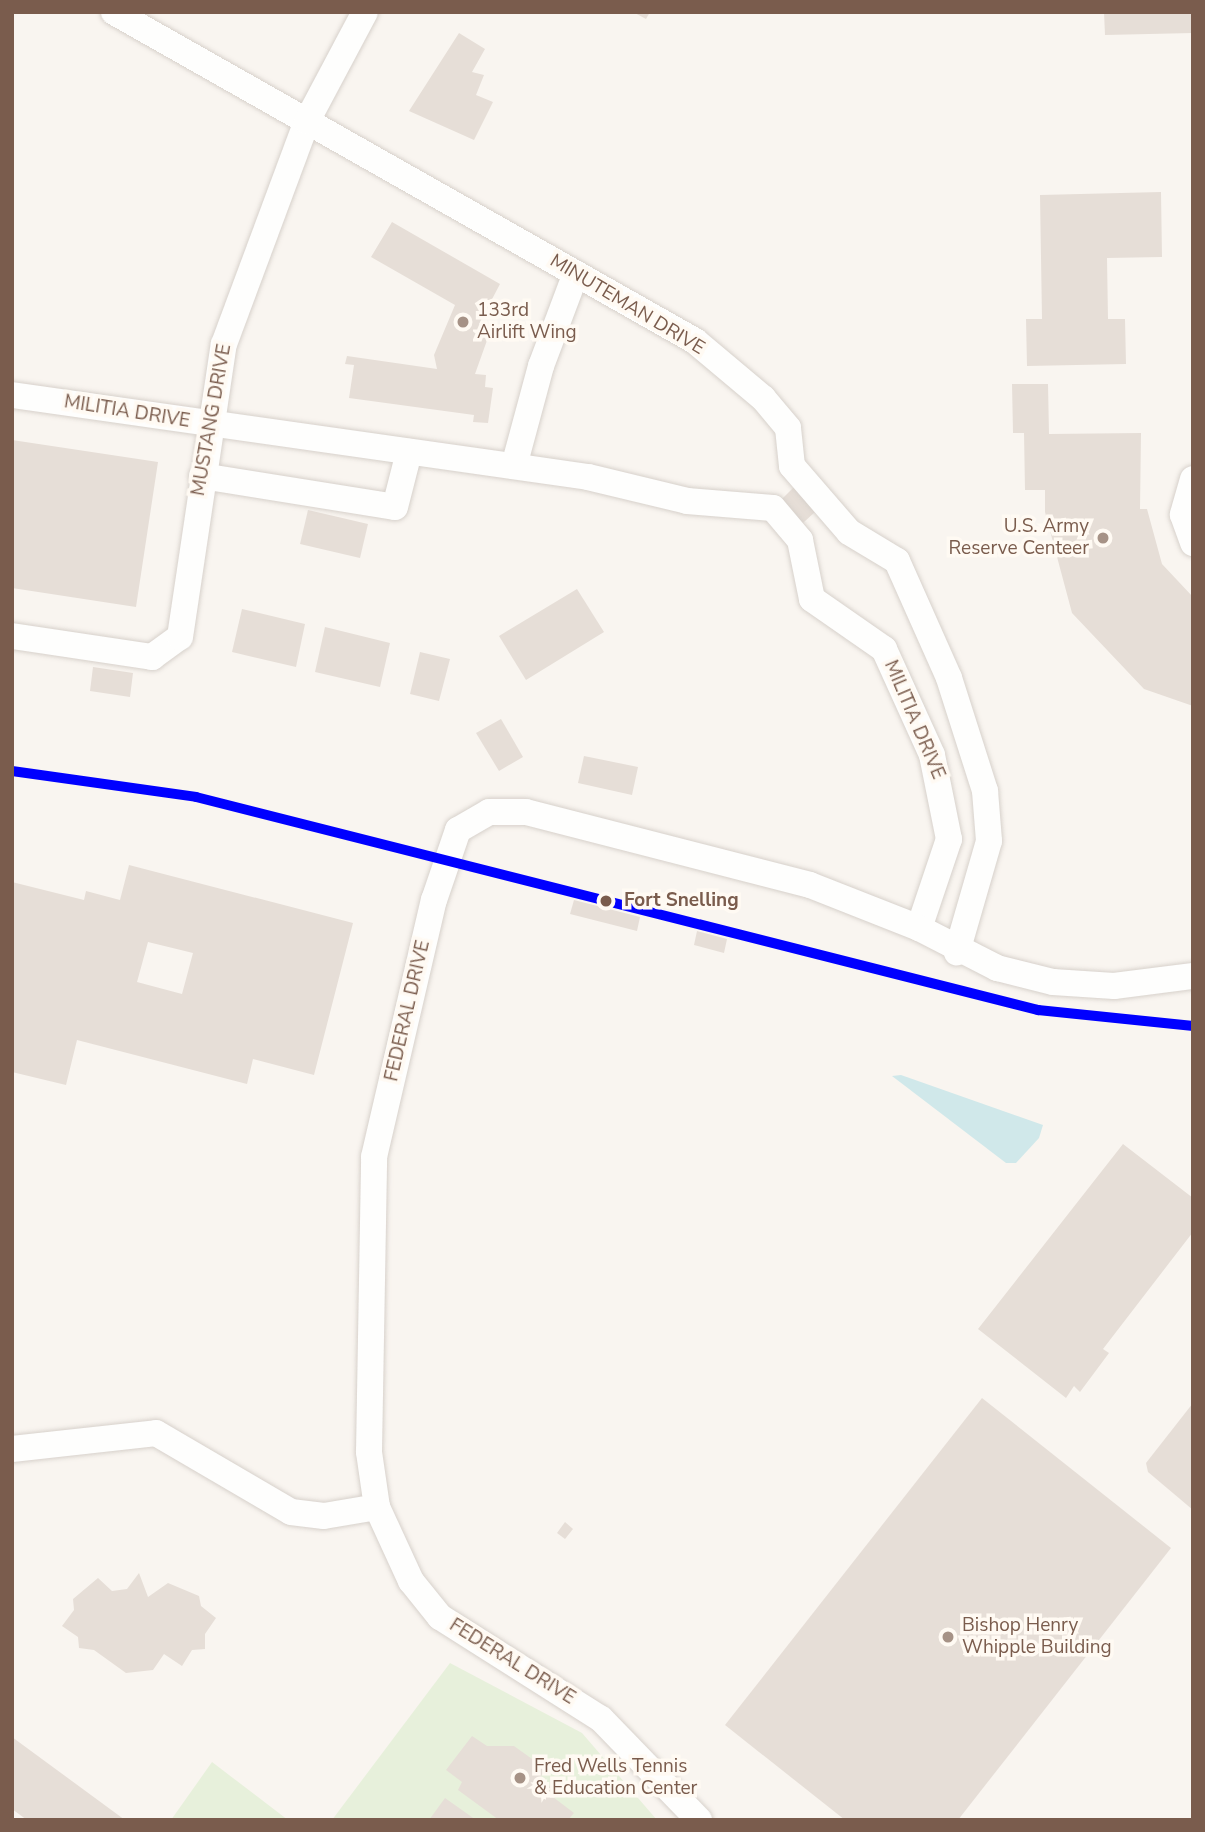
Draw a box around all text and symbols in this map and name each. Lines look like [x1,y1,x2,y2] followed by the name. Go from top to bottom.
[546,250,708,360] street label: MINUTEMAN DRIVE
[477,300,577,344] place label: 133rd Airlift Wing
[455,314,471,330] marker: 133rd Airlift Wing
[187,342,237,498] street label: MUSTANG DRIVE
[62,391,192,433] street label: MILITIA DRIVE
[949,516,1089,560] place label: U.S. Army Reserve Centeer
[1095,530,1111,546] marker: U.S. Army Reserve Centeer
[879,657,949,783] street label: MILITIA DRIVE
[595,890,617,912] marker: Fort Snelling
[624,890,739,912] place label: Fort Snelling
[381,938,435,1084] street label: FEDERAL DRIVE
[445,1614,579,1710] street label: FEDERAL DRIVE
[962,1615,1112,1659] place label: Bishop Henry Whipple Building
[940,1629,956,1645] marker: Bishop Henry Whipple Building
[534,1756,697,1800] place label: Fred Wells Tennis & Education Center
[512,1770,528,1786] marker: Fred Wells Tennis & Education Center

